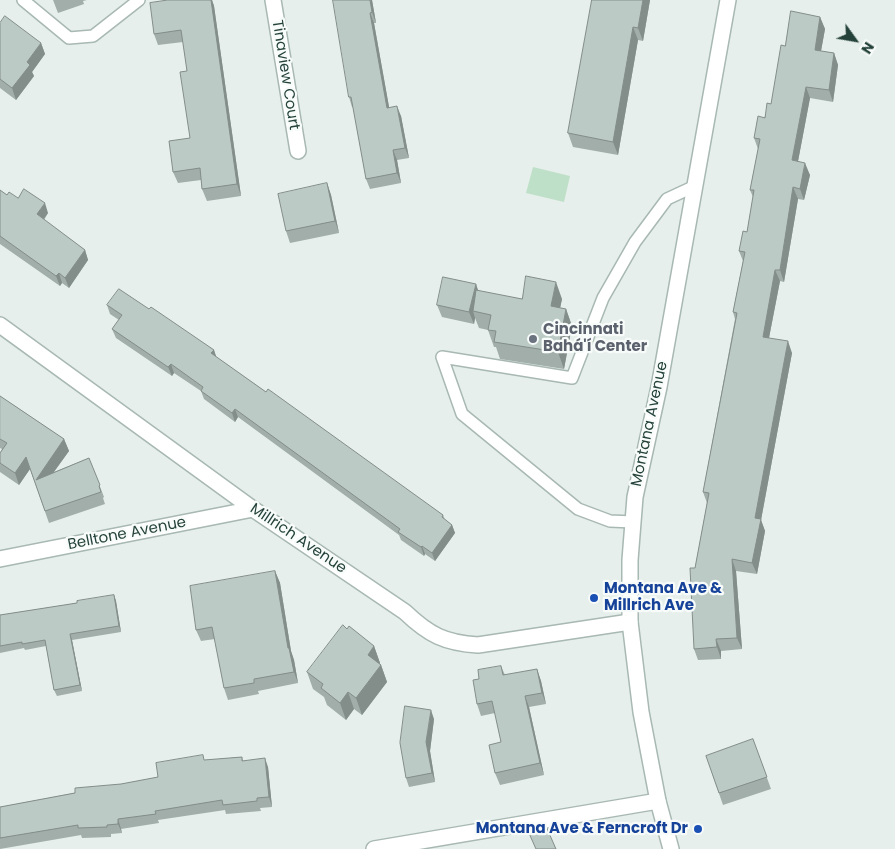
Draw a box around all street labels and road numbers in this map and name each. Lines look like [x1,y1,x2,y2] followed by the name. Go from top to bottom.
[267,19,303,131] street label: Tinaview Court
[628,360,672,488] street label: Montana Avenue
[246,500,350,578] street label: Millrich Avenue
[66,514,188,554] street label: Belltone Avenue

